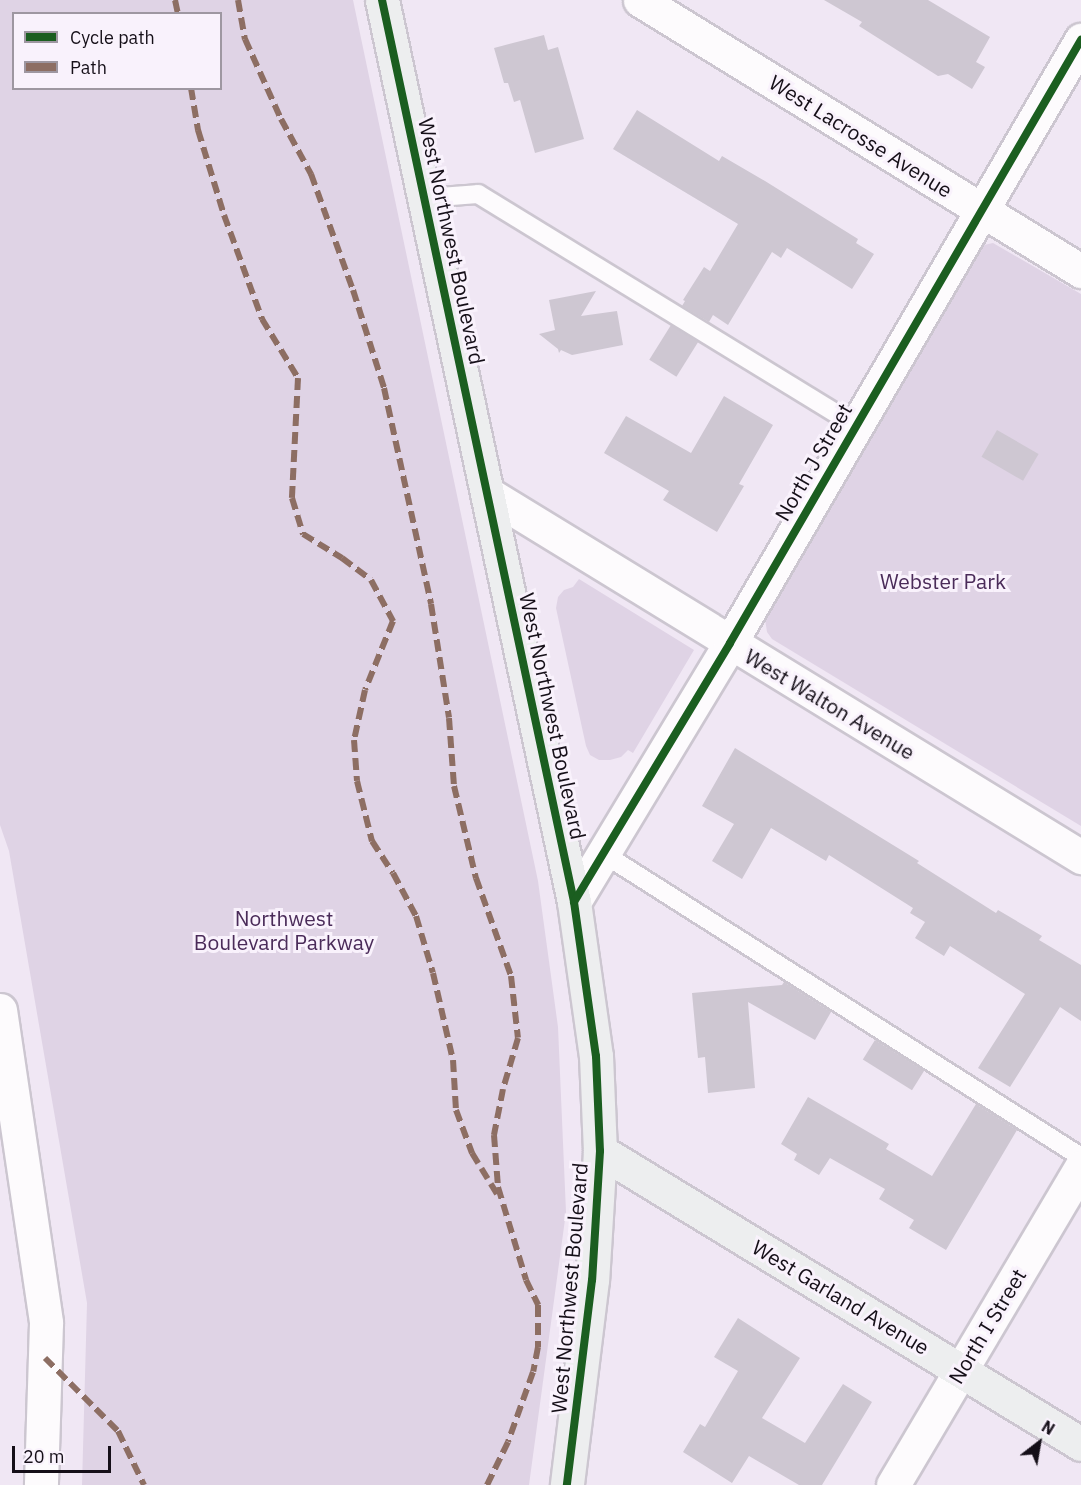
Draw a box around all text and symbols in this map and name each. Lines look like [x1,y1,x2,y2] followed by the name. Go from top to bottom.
[12,12,222,90] legend
[70,26,155,49] text: Cycle path
[70,56,107,79] text: Path
[765,69,957,203] street label: West Lacrosse Avenue
[414,115,490,367] street label: West Northwest Boulevard
[769,399,857,525] street label: North J Street
[880,568,1006,594] park label: Webster Park
[515,590,591,842] street label: West Northwest Boulevard
[740,643,920,765] street label: West Walton Avenue
[194,905,374,955] park label: Northwest Boulevard Parkway
[545,1162,593,1414] street label: West Northwest Boulevard
[748,1234,934,1360] street label: West Garland Avenue
[943,1264,1031,1388] street label: North I Street
[1009,1413,1069,1473] north arrow
[1038,1416,1058,1439] text: N
[15,1434,114,1472] scale bar
[23,1445,65,1468] text: 20 m

